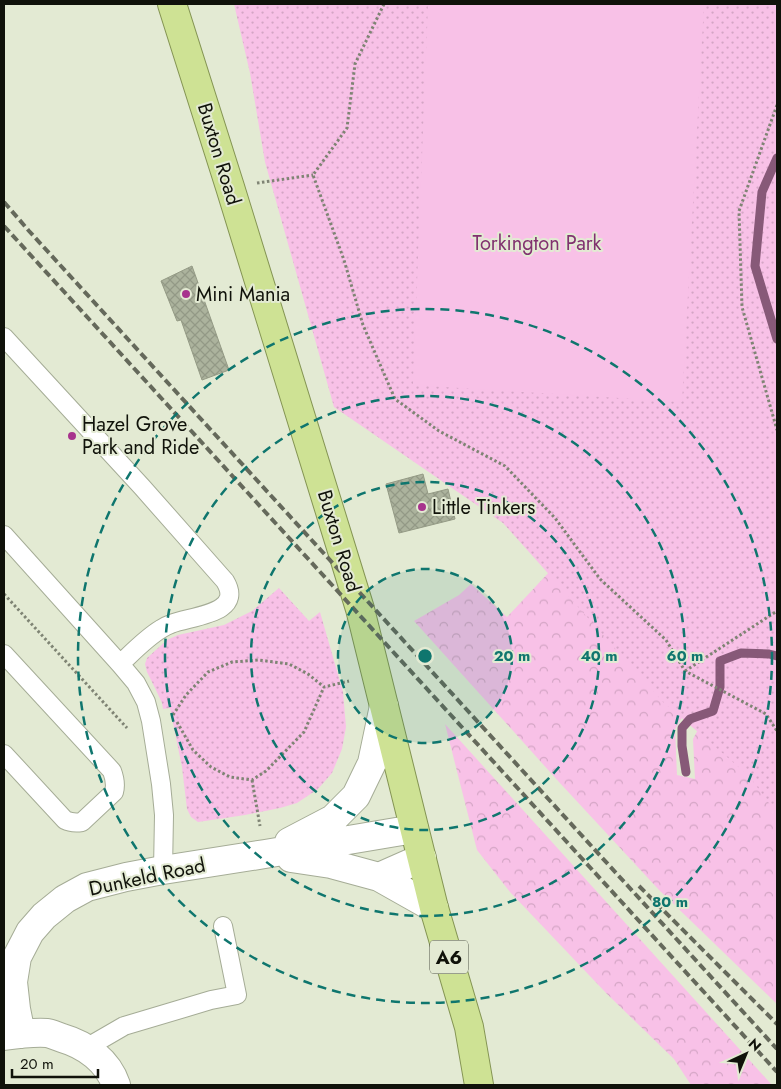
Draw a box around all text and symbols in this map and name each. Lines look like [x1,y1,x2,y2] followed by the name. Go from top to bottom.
[190,99,248,209] street label: Buxton Road
[473,229,602,258] park label: Torkington Park
[196,280,290,309] place label: Mini Mania
[180,288,192,300] marker: Mini Mania
[82,410,199,462] place label: Hazel Grove Park and Ride
[66,430,78,442] marker: Hazel Grove Park and Ride
[310,486,368,596] street label: Buxton Road
[432,493,535,522] place label: Little Tinkers
[416,501,428,513] marker: Little Tinkers
[494,645,530,667] text: 20 m
[580,645,618,667] text: 40 m
[667,645,703,667] text: 60 m
[416,647,434,665] centre of rings
[86,850,208,904] street label: Dunkeld Road
[652,891,688,913] text: 80 m
[430,940,468,974] road number: A6
[721,1029,771,1079] north arrow
[744,1034,766,1056] text: N
[12,1046,99,1078] scale bar
[20,1053,54,1075] text: 20 m

